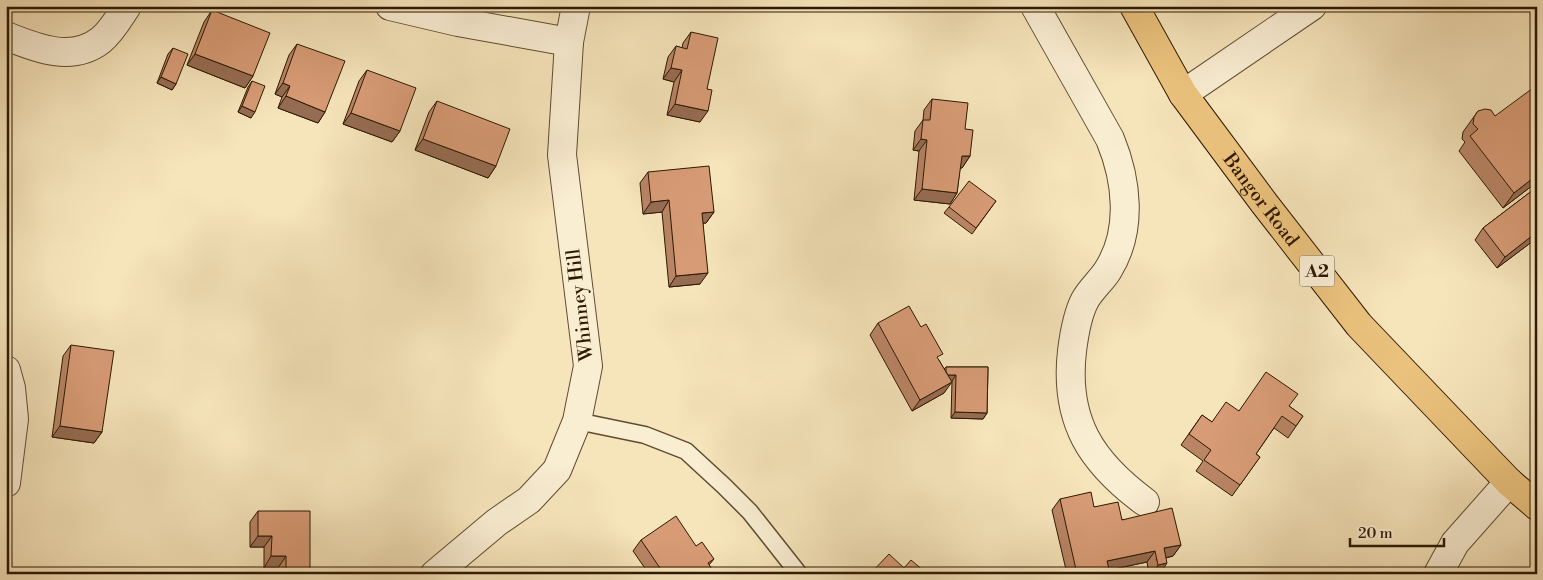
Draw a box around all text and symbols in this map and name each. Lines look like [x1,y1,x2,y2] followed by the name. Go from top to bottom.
[1217,147,1304,251] street label: Bangor Road
[561,247,599,363] street label: Whinney Hill
[1300,256,1334,286] road number: A2
[1350,515,1444,547] scale bar
[1358,524,1393,543] text: 20 m

